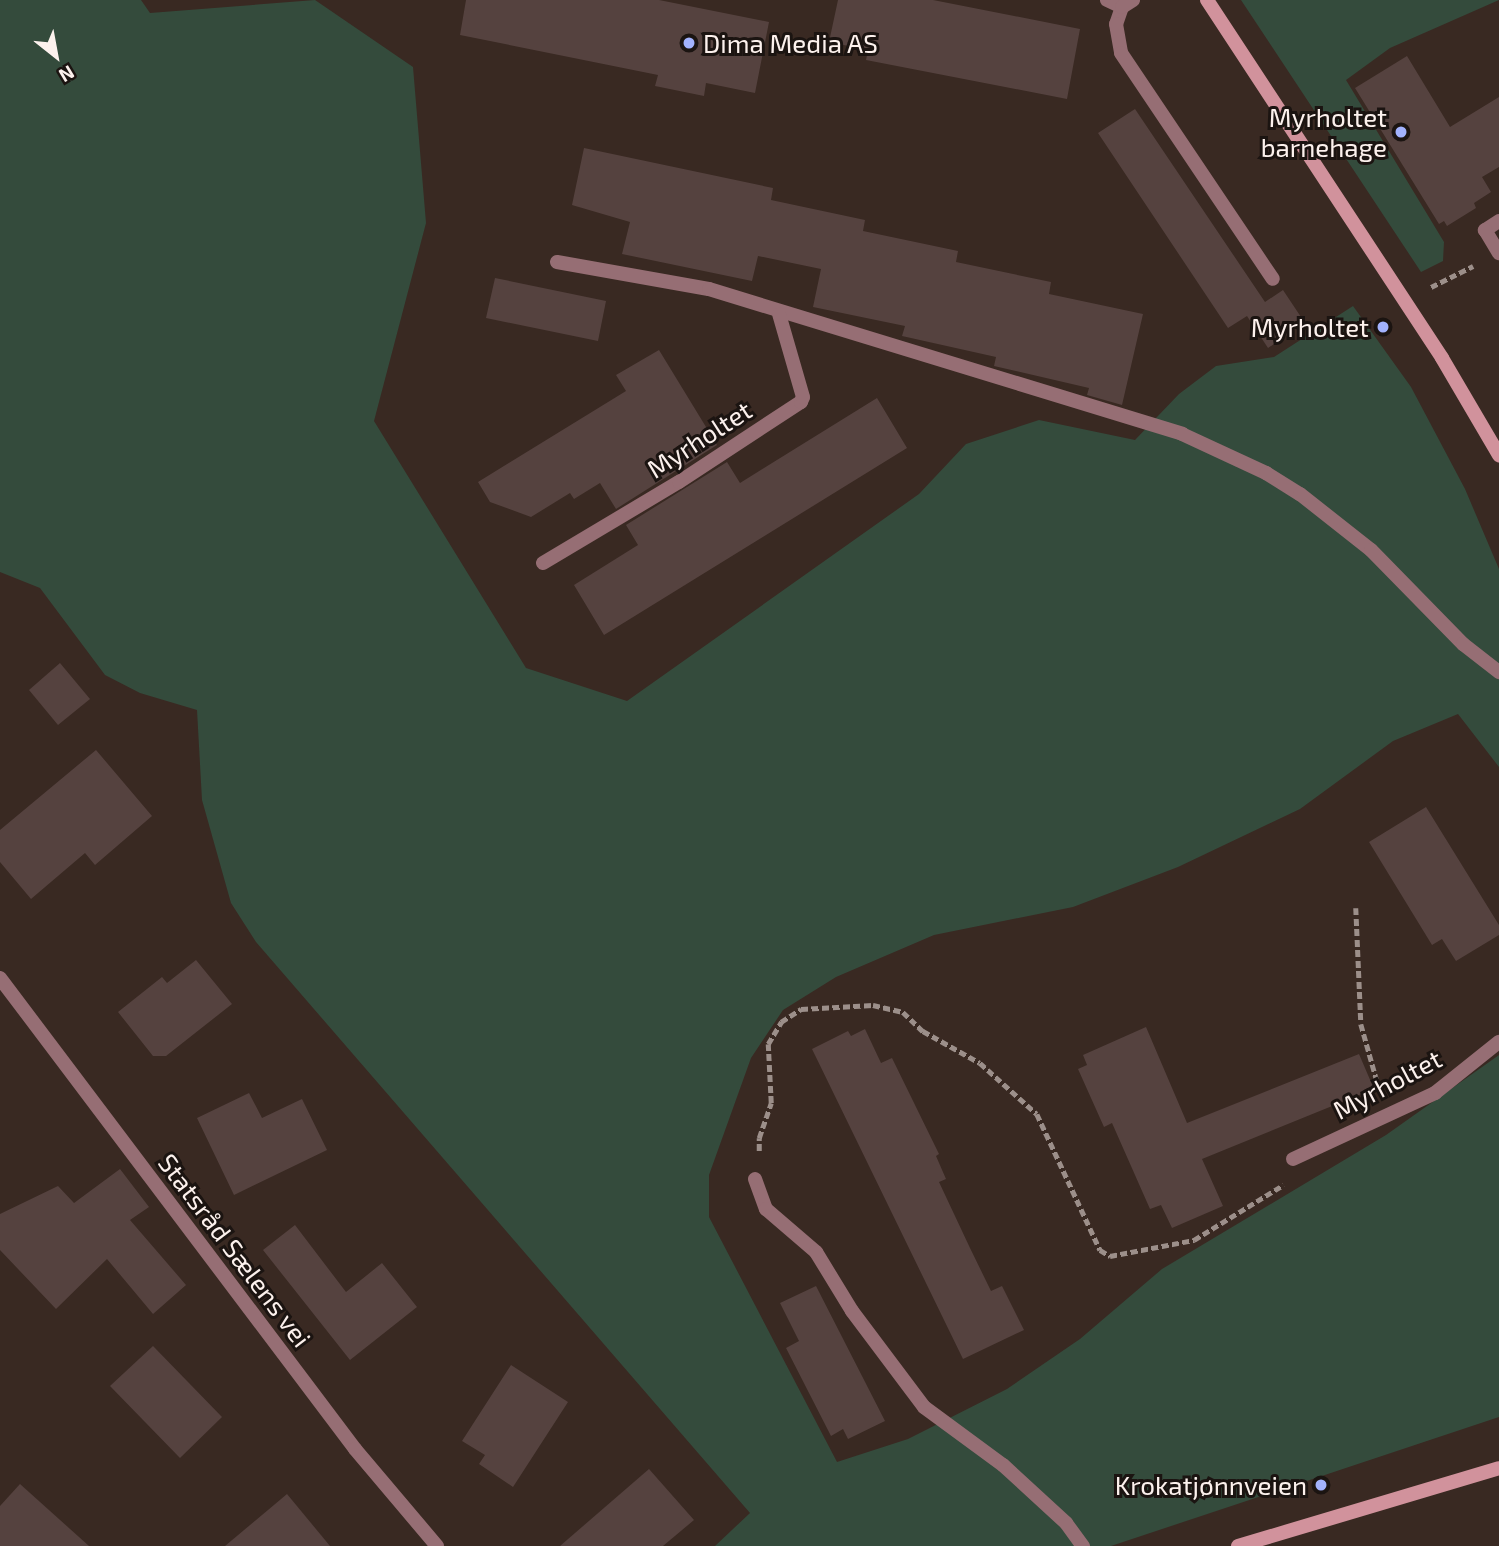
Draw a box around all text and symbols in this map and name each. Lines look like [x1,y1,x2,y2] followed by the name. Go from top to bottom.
[21,21,91,91] north arrow
[703,27,878,59] place label: Dima Media AS
[681,35,697,51] marker: Dima Media AS
[55,61,79,88] text: N
[1261,101,1387,162] place label: Myrholtet barnehage
[1393,124,1409,140] marker: Myrholtet barnehage
[1251,311,1369,343] place label: Myrholtet
[1375,319,1391,335] marker: Myrholtet
[641,394,757,484] street label: Myrholtet
[1328,1042,1446,1126] street label: Myrholtet
[152,1147,318,1353] street label: Statsråd Sælens vei
[1115,1469,1307,1501] place label: Krokatjønnveien
[1313,1477,1329,1493] marker: Krokatjønnveien

